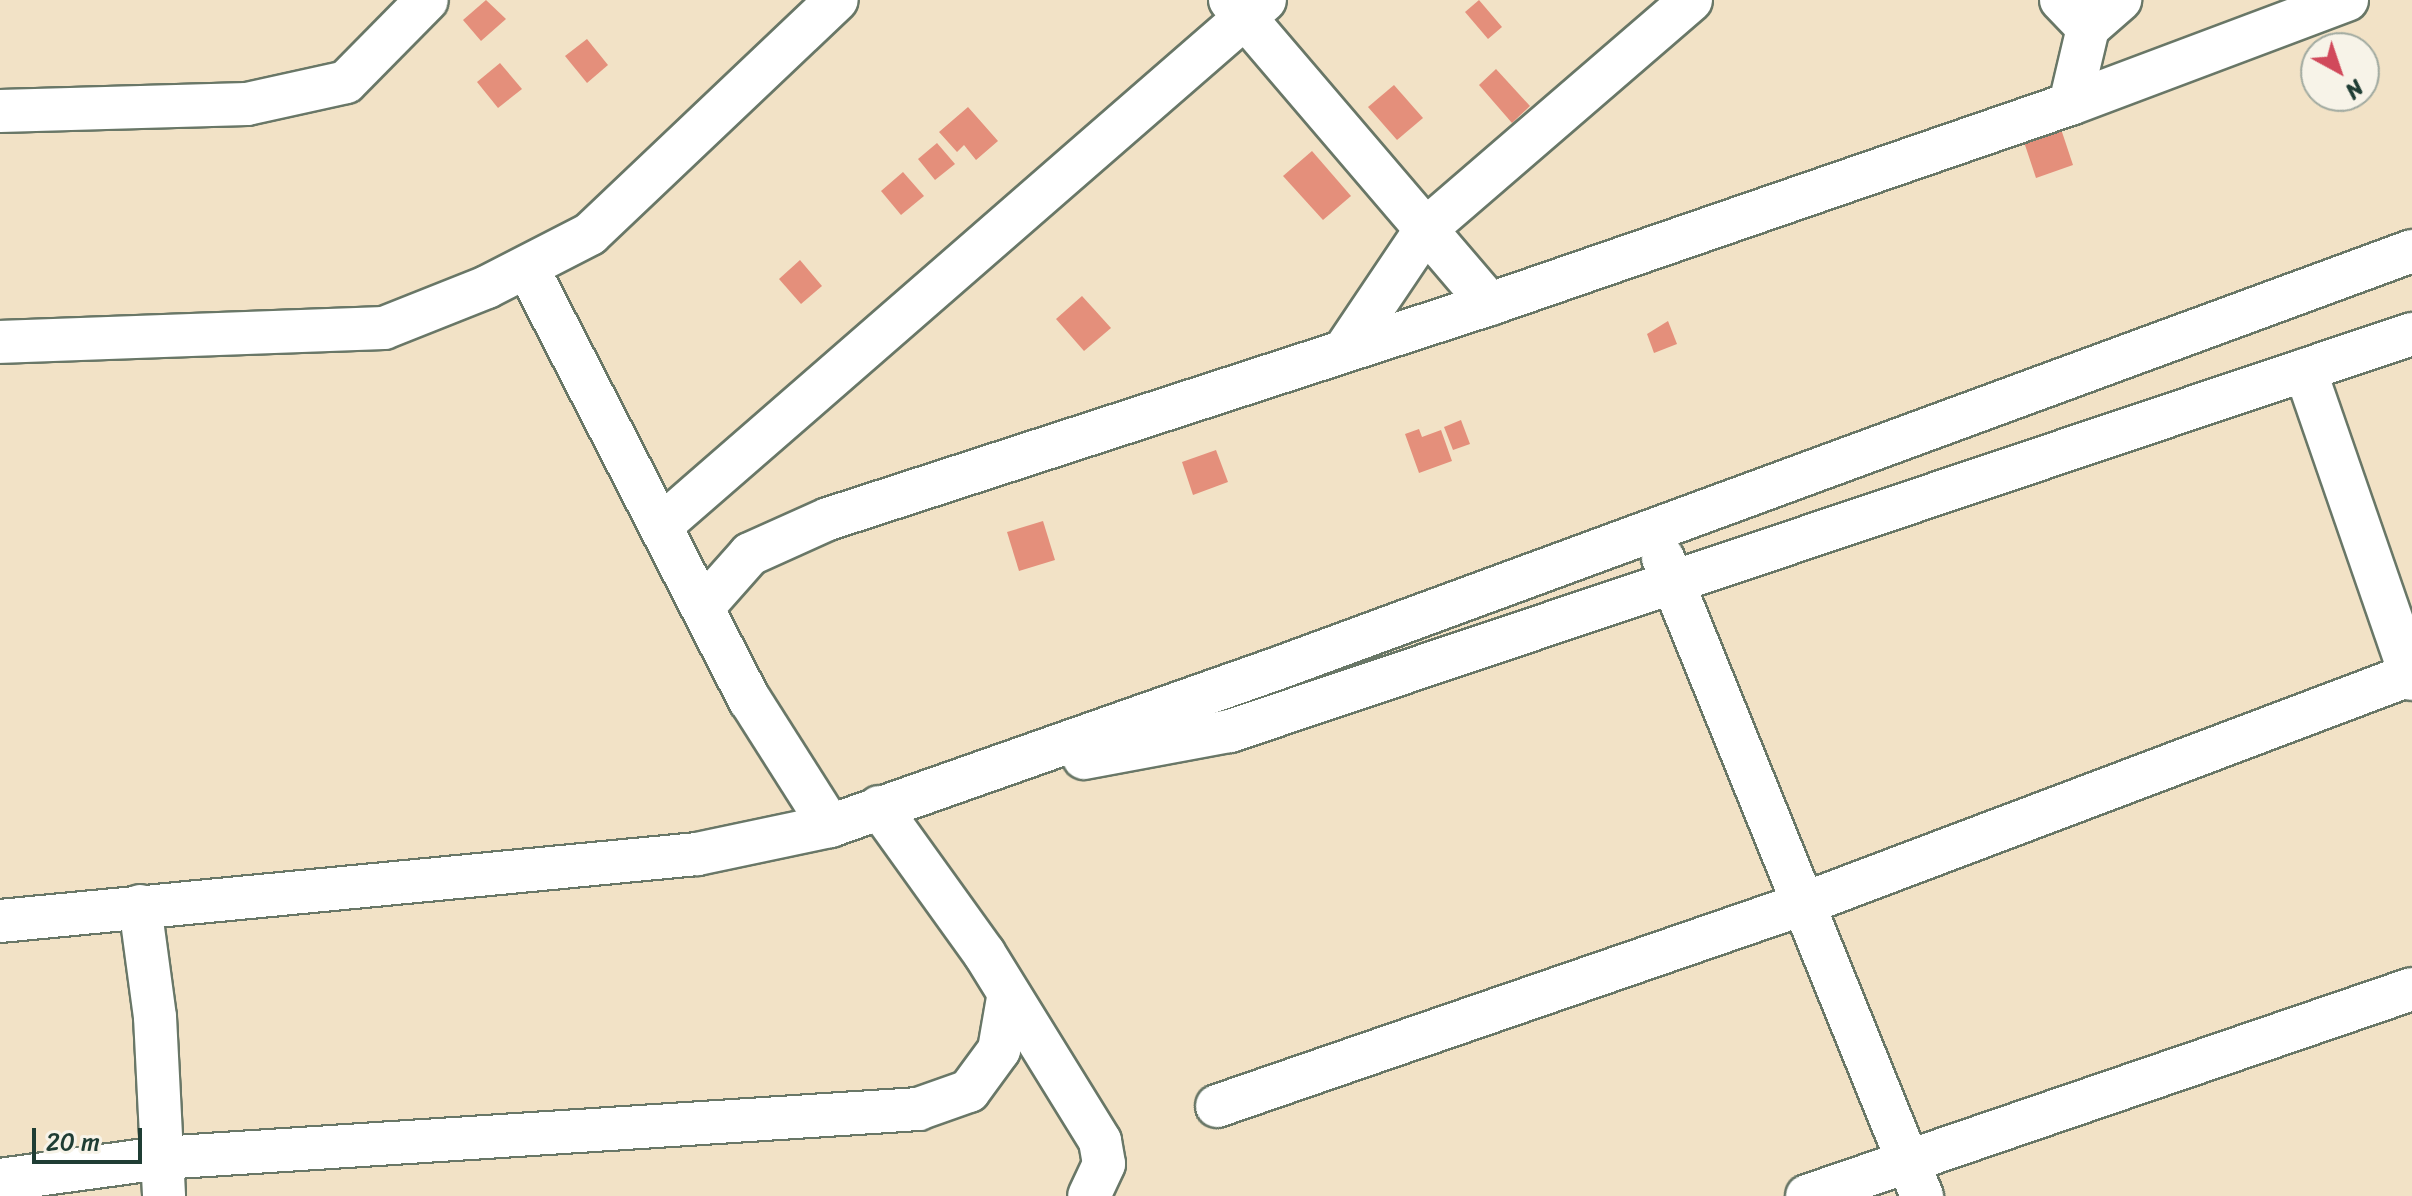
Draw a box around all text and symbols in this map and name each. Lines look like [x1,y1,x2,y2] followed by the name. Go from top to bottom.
[2300,32,2380,112] north arrow
[2336,69,2373,109] text: N
[36,1112,146,1162] scale bar
[46,1121,100,1163] text: 20 m

